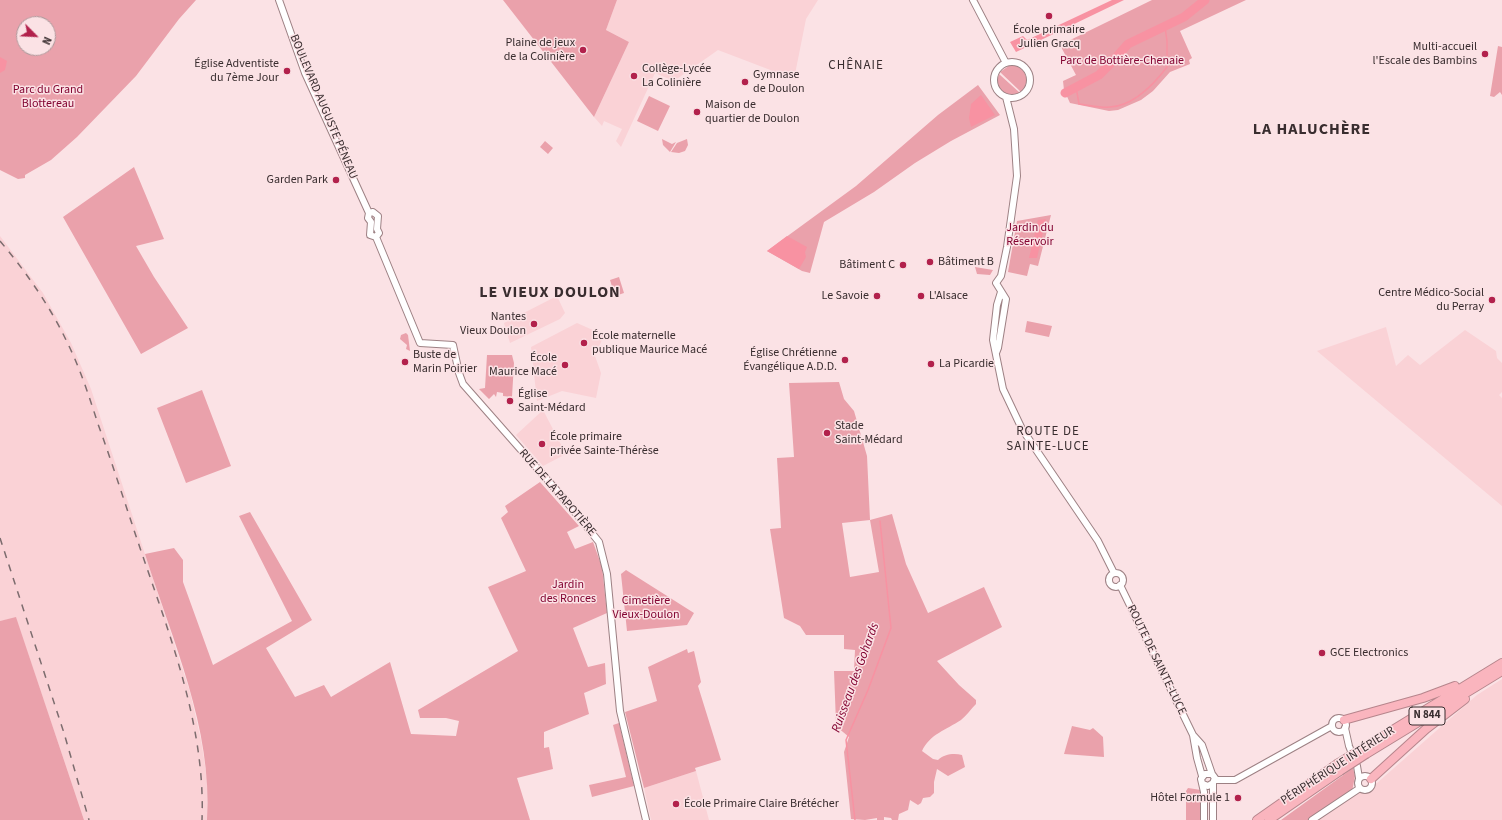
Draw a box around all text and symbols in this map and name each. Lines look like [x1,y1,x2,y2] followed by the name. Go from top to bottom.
[1044,11,1054,21] marker: École primaire Julien Gracq
[16,16,56,56] north arrow
[1013,23,1085,51] place label: École primaire Julien Gracq
[286,32,360,182] street label: BOULEVARD AUGUSTE PÉNEAU
[38,34,55,47] text: N
[504,36,575,64] place label: Plaine de jeux de la Colinière
[1373,40,1477,68] place label: Multi-accueil l'Escale des Bambins
[578,45,588,55] marker: Plaine de jeux de la Colinière
[1480,49,1490,59] marker: Multi-accueil l'Escale des Bambins
[1060,54,1184,68] park label: Parc de Bottière-Chenaie
[194,57,279,85] place label: Église Adventiste du 7ème Jour
[828,58,884,74] district label: CHÊNAIE
[642,62,711,90] place label: Collège-Lycée La Colinière
[282,66,292,76] marker: Église Adventiste du 7ème Jour
[753,68,805,96] place label: Gymnase de Doulon
[629,71,639,81] marker: Collège-Lycée La Colinière
[740,77,750,87] marker: Gymnase de Doulon
[13,83,83,111] park label: Parc du Grand Blottereau
[705,98,799,126] place label: Maison de quartier de Doulon
[692,107,702,117] marker: Maison de quartier de Doulon
[1253,120,1371,140] district label: LA HALUCHÈRE
[266,173,328,187] place label: Garden Park
[331,175,341,185] marker: Garden Park
[1006,221,1054,249] park label: Jardin du Réservoir
[938,255,994,269] place label: Bâtiment B
[925,257,935,267] marker: Bâtiment B
[839,258,895,272] place label: Bâtiment C
[898,260,908,270] marker: Bâtiment C
[479,283,621,303] district label: LE VIEUX DOULON
[1378,286,1484,314] place label: Centre Médico-Social du Perray
[822,289,869,303] place label: Le Savoie
[929,289,968,303] place label: L'Alsace
[872,291,882,301] marker: Le Savoie
[916,291,926,301] marker: L'Alsace
[1487,295,1497,305] marker: Centre Médico-Social du Perray
[460,310,526,338] place label: Nantes Vieux Doulon
[529,319,539,329] marker: Nantes Vieux Doulon
[592,329,707,357] place label: École maternelle publique Maurice Macé
[579,338,589,348] marker: École maternelle publique Maurice Macé
[743,346,837,374] place label: Église Chrétienne Évangélique A.D.D.
[413,348,477,376] place label: Buste de Marin Poirier
[489,351,557,379] place label: École Maurice Macé
[840,355,850,365] marker: Église Chrétienne Évangélique A.D.D.
[400,357,410,367] marker: Buste de Marin Poirier
[939,357,994,371] place label: La Picardie
[926,359,936,369] marker: La Picardie
[560,360,570,370] marker: École Maurice Macé
[518,387,586,415] place label: Église Saint-Médard
[505,396,515,406] marker: Église Saint-Médard
[835,419,903,447] place label: Stade Saint-Médard
[1006,424,1090,455] district label: ROUTE DE SAINTE-LUCE
[822,428,832,438] marker: Stade Saint-Médard
[550,430,659,458] place label: École primaire privée Sainte-Thérèse
[537,439,547,449] marker: École primaire privée Sainte-Thérèse
[515,447,599,539] street label: RUE DE LA PAPOTIÈRE
[540,578,596,606] park label: Jardin des Ronces
[612,594,680,622] park label: Cimetière Vieux-Doulon
[1123,603,1189,717] street label: ROUTE DE SAINTE-LUCE
[829,621,883,735] water label: Ruisseau des Gohards
[1330,646,1408,660] place label: GCE Electronics
[1317,648,1327,658] marker: GCE Electronics
[1409,707,1445,725] road number: N 844
[1278,724,1398,808] street label: PÉRIPHÉRIQUE INTÉRIEUR
[1150,791,1230,805] place label: Hôtel Formule 1
[1233,793,1243,803] marker: Hôtel Formule 1
[684,797,839,811] place label: École Primaire Claire Brétécher
[671,799,681,809] marker: École Primaire Claire Brétécher

